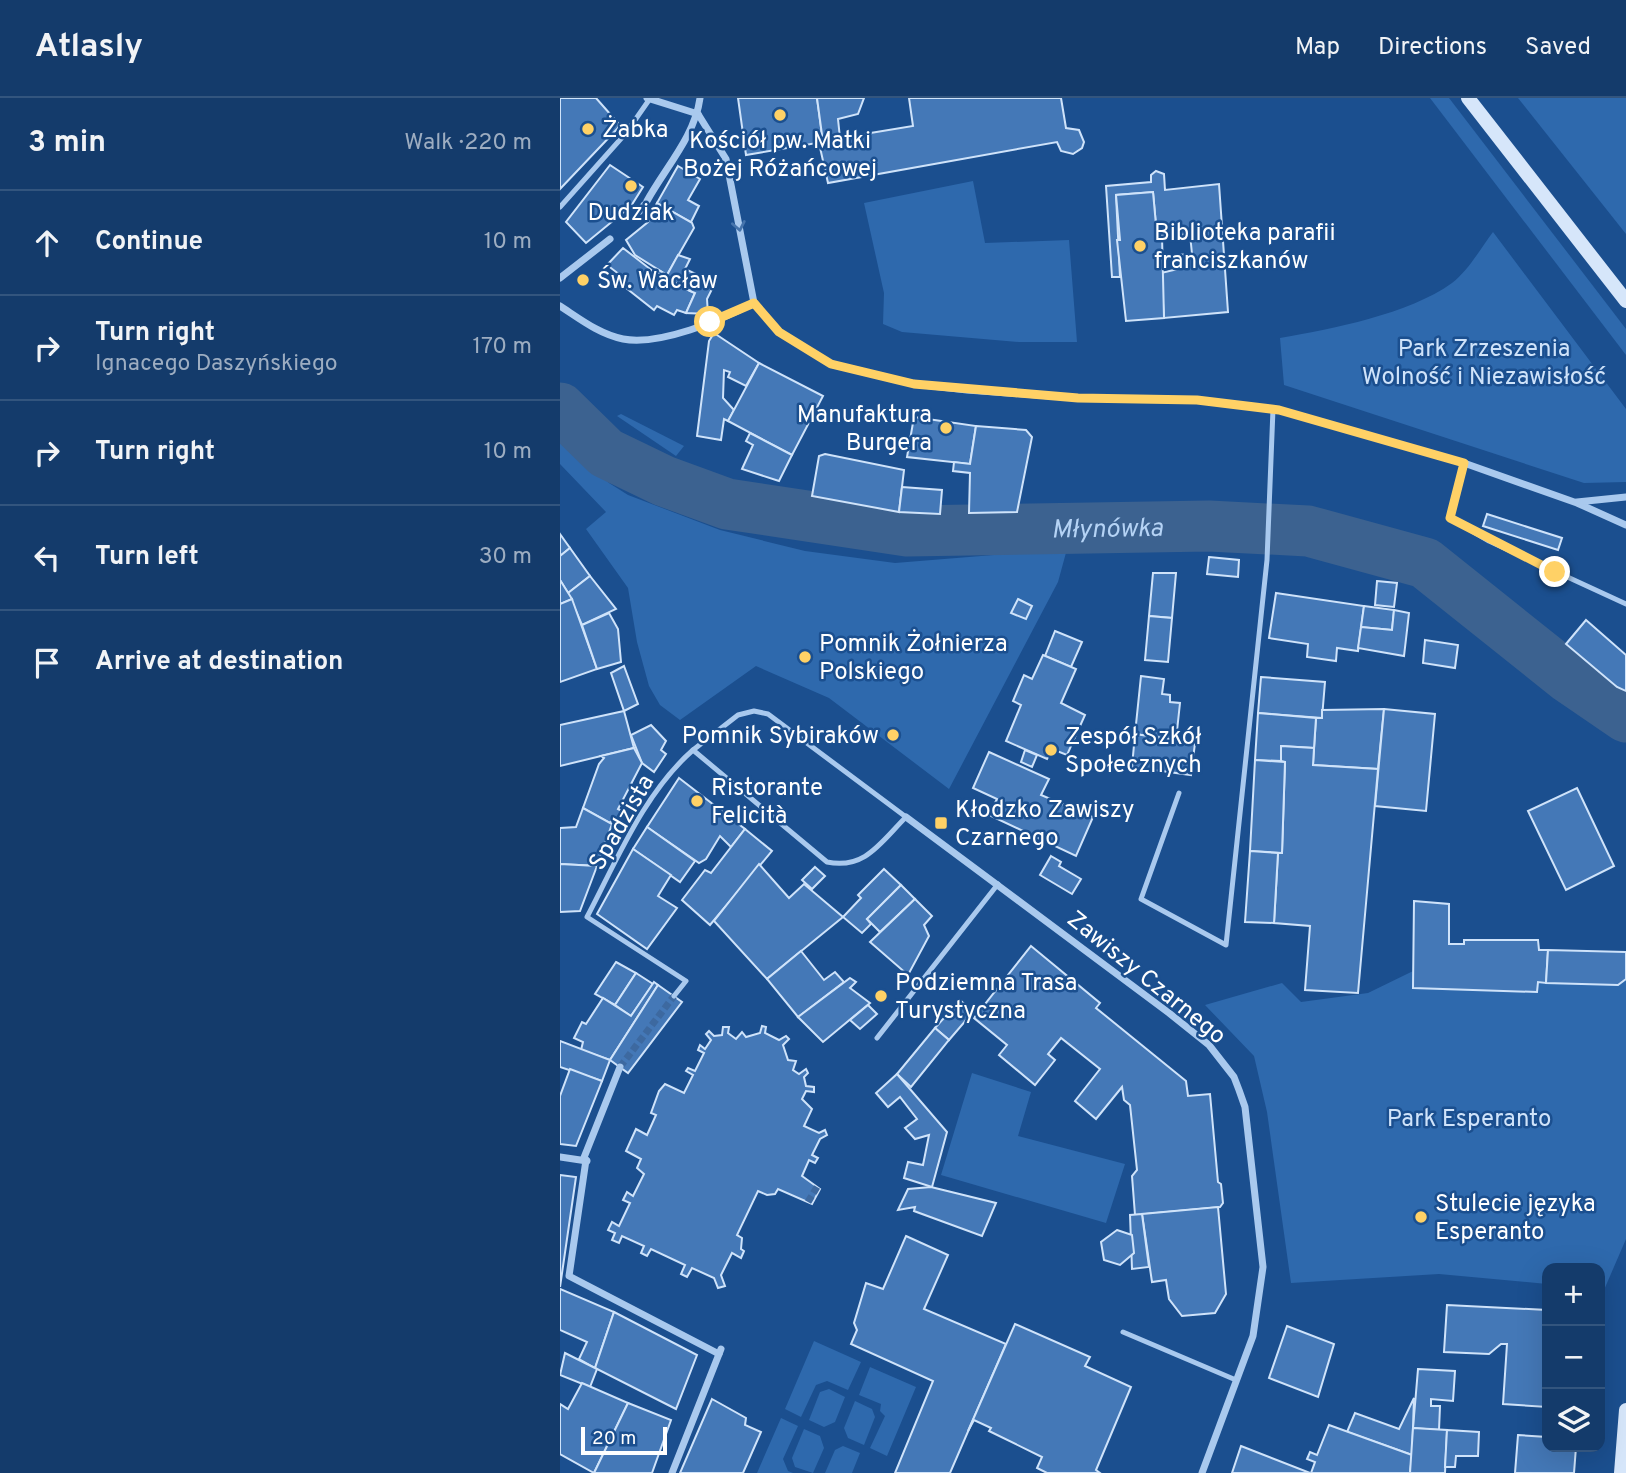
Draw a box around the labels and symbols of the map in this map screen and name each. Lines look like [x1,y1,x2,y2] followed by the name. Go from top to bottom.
[772,107,788,123] marker: Kościół pw. Matki Bożej Różańcowej
[602,115,668,146] place label: Żabka
[580,121,596,137] marker: Żabka
[683,127,877,185] place label: Kościół pw. Matki Bożej Różańcowej
[623,178,639,194] marker: Dudziak
[588,199,674,229] place label: Dudziak
[1154,219,1336,277] place label: Biblioteka parafii franciszkanów
[731,220,746,232] one-way arrow
[1132,238,1148,254] marker: Biblioteka parafii franciszkanów
[597,265,718,297] place label: Św. Wacław
[575,272,591,288] marker: Św. Wacław
[694,306,725,337] route start
[1362,335,1606,393] park label: Park Zrzeszenia Wolność i Niezawisłość
[797,401,932,459] place label: Manufaktura Burgera
[938,420,954,436] marker: Manufaktura Burgera
[1051,513,1164,548] water label: Młynówka
[1539,556,1570,587] route end
[819,629,1008,688] place label: Pomnik Żołnierza Polskiego
[797,649,813,665] marker: Pomnik Żołnierza Polskiego
[682,722,879,752] place label: Pomnik Sybiraków
[1065,723,1202,781] place label: Zespół Szkół Społecznych
[885,727,901,743] marker: Pomnik Sybiraków
[1043,742,1059,758] marker: Zespół Szkół Społecznych
[583,770,662,876] street label: Spadzista
[711,774,823,832] place label: Ristorante Felicità
[689,793,705,809] marker: Ristorante Felicità
[955,796,1134,854] place label: Kłodzko Zawiszy Czarnego
[933,815,949,831] marker: Kłodzko Zawiszy Czarnego
[1060,905,1231,1052] street label: Zawiszy Czarnego
[895,969,1077,1027] place label: Podziemna Trasa Turystyczna
[873,988,889,1004] marker: Podziemna Trasa Turystyczna
[1387,1105,1551,1135] park label: Park Esperanto
[1435,1190,1596,1248] place label: Stulecie języka Esperanto
[1413,1209,1429,1225] marker: Stulecie języka Esperanto
[581,1424,667,1456] scale bar

